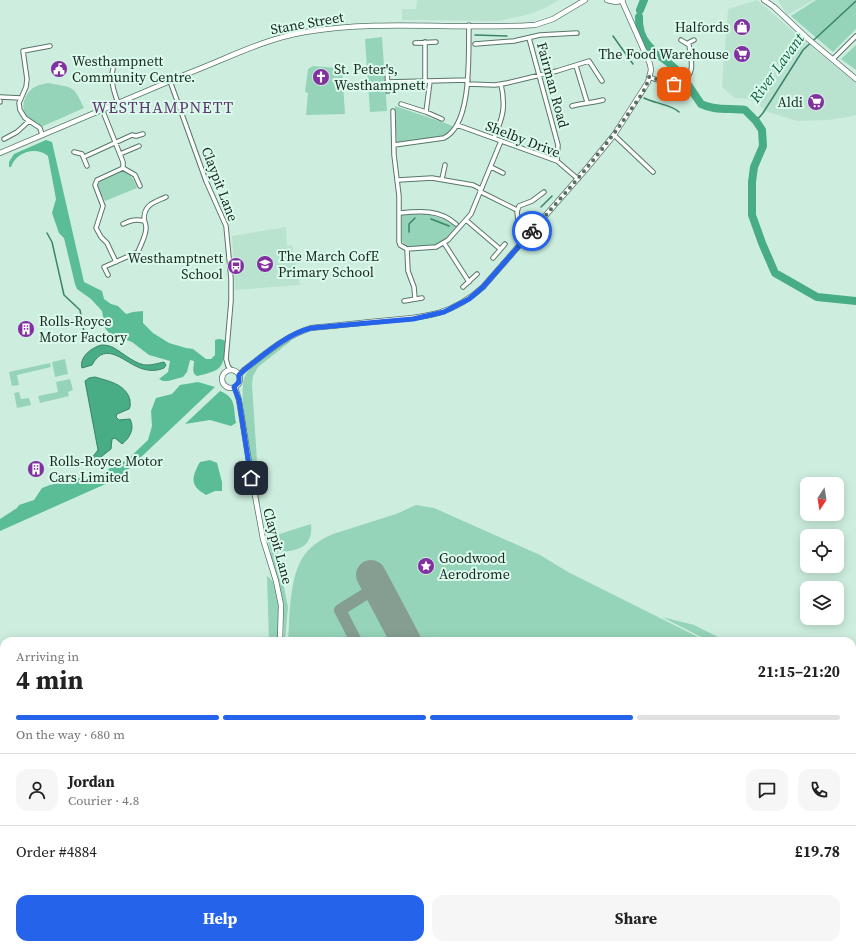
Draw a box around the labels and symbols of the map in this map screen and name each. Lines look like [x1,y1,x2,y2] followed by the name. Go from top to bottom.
[269,7,345,39] street label: Stane Street
[675,17,729,37] place label: Halfords
[732,17,752,37] shop icon: Halfords
[744,28,810,107] water label: River Lavant
[532,40,574,130] street label: Fairman Road
[598,44,729,64] place label: The Food Warehouse
[732,44,752,64] supermarket icon: The Food Warehouse
[72,51,195,87] place label: Westhampnett Community Centre.
[49,59,69,79] public building icon: Westhampnett Community Centre.
[334,59,426,95] place label: St. Peter's, Westhampnett
[311,67,331,87] church icon: St. Peter's, Westhampnett
[657,67,691,101] pin
[777,92,803,112] place label: Aldi
[806,92,826,112] supermarket icon: Aldi
[92,96,234,118] district label: WESTHAMPNETT
[483,116,563,162] street label: Shelby Drive
[197,144,243,224] street label: Claypit Lane
[512,211,552,251] courier
[278,246,379,282] place label: The March CofE Primary School
[127,248,223,284] place label: Westhamptnett School
[255,254,275,274] school or university icon: The March CofE Primary School
[226,256,246,276] bus stop icon: Westhamptnett School
[39,311,128,347] place label: Rolls-Royce Motor Factory
[16,319,36,339] building icon: Rolls-Royce Motor Factory
[49,451,163,487] place label: Rolls-Royce Motor Cars Limited
[26,459,46,479] building icon: Rolls-Royce Motor Cars Limited
[234,461,268,495] pin
[800,477,844,521] north arrow
[258,506,298,586] street label: Claypit Lane
[439,548,510,584] place label: Goodwood Aerodrome
[416,556,436,576] place icon: Goodwood Aerodrome

